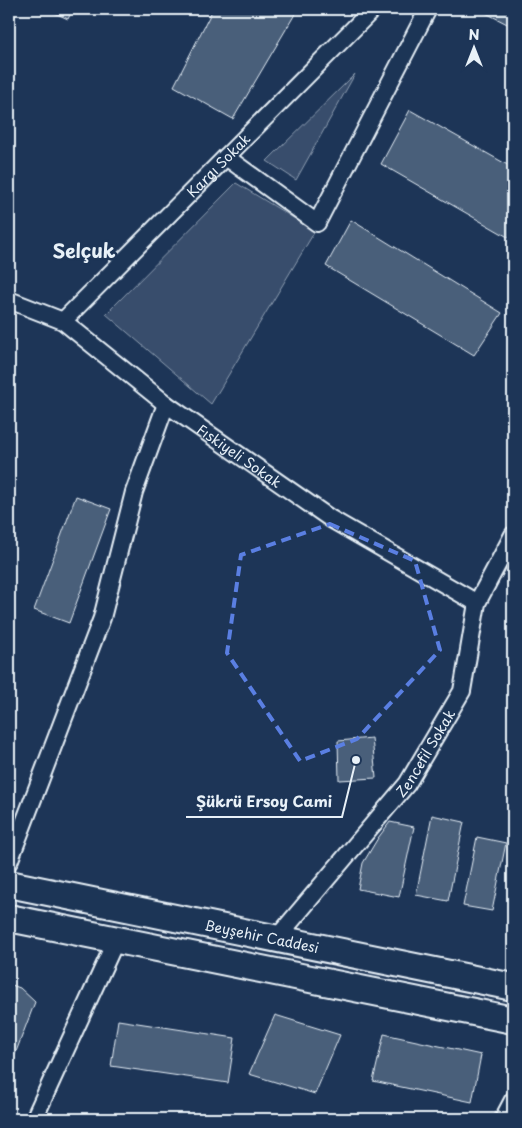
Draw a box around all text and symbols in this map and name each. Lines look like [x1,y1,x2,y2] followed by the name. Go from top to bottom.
[450,22,500,72] north arrow
[468,24,480,45] text: N
[181,128,255,202] street label: Kargı Sokak
[52,236,116,264] district label: Selçuk
[193,418,286,492] street label: Fıskiyeli Sokak
[390,705,460,801] street label: Zencefil Sokak
[186,787,342,817] callout: Şükrü Ersoy Cami
[196,789,332,812] text: Şükrü Ersoy Cami
[203,914,321,958] street label: Beyşehir Caddesi

